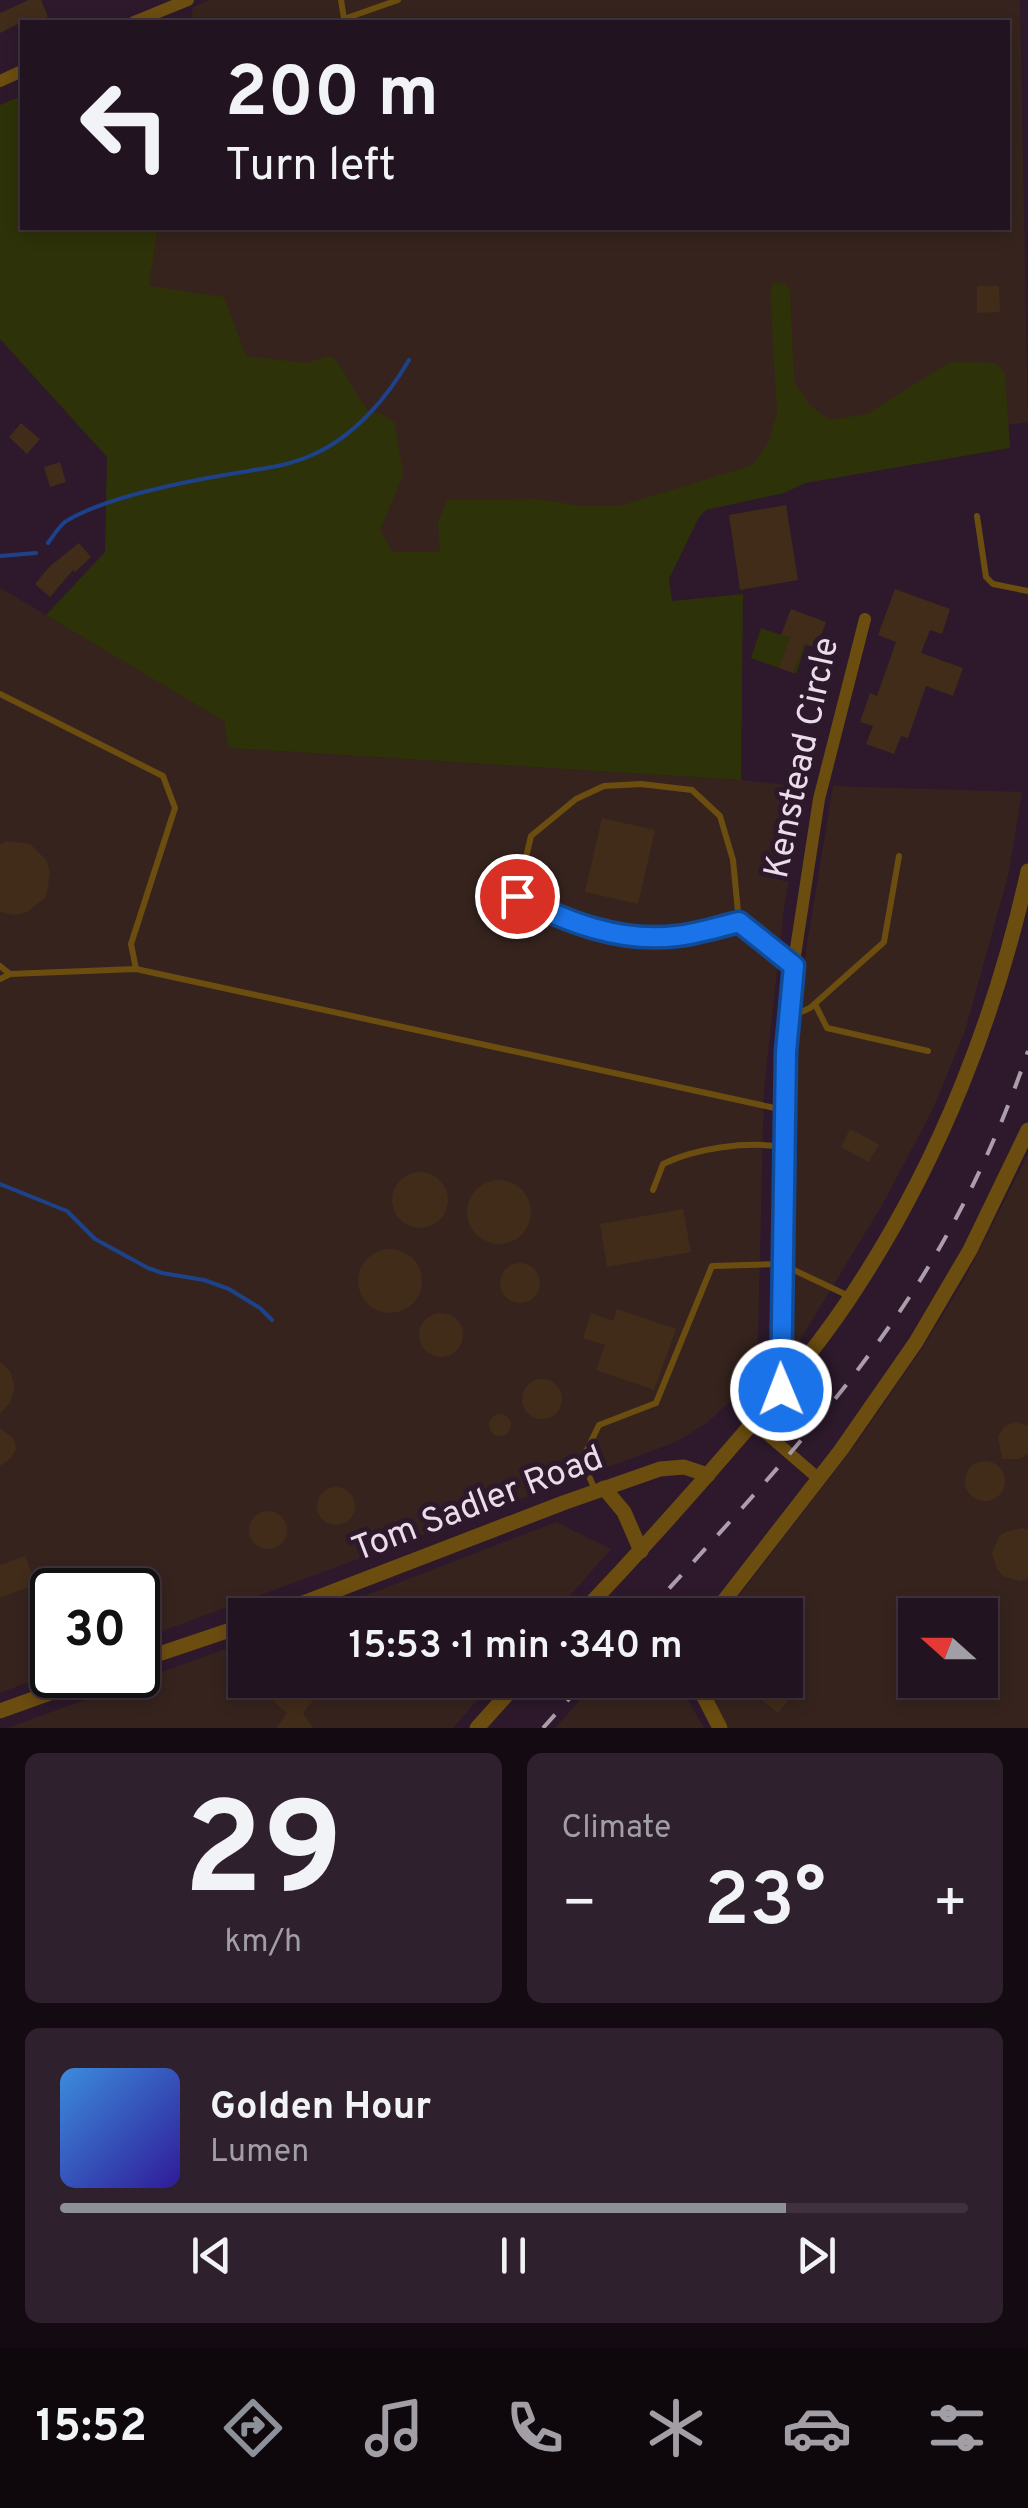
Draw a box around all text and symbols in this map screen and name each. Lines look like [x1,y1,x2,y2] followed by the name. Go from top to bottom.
[225,52,439,141] text: 200 m
[60,60,190,190] icon: left
[225,139,396,196] text: Turn left
[756,633,850,883] street label: Kenstead Circle
[475,854,560,939] pin
[490,869,545,924] icon: arrive
[729,1338,833,1442] position arrow
[346,1437,610,1573] street label: Tom Sadler Road
[30,1568,160,1698] speed limit sign: 30
[898,1598,998,1698] north arrow
[898,1598,998,1698] map controls
[348,1623,683,1672] text: 15:53 · 1 min · 340 m
[184,1775,343,1940] text: 29
[562,1809,671,1849] text: Climate
[704,1857,826,1952] text: 23°
[562,1871,597,1941] text: −
[933,1871,968,1941] text: +
[224,1923,302,1963] text: km/h
[210,2084,431,2133] text: Golden Hour
[210,2133,309,2173] text: Lumen
[184,2228,239,2283] icon: previous
[486,2228,541,2283] icon: pause
[789,2228,844,2283] icon: next
[218,2393,288,2463] icon: directions
[359,2393,429,2463] icon: music
[500,2393,570,2463] icon: phone
[641,2393,711,2463] icon: climate
[782,2393,852,2463] icon: car
[922,2393,992,2463] icon: filters
[35,2400,147,2457] text: 15:52

